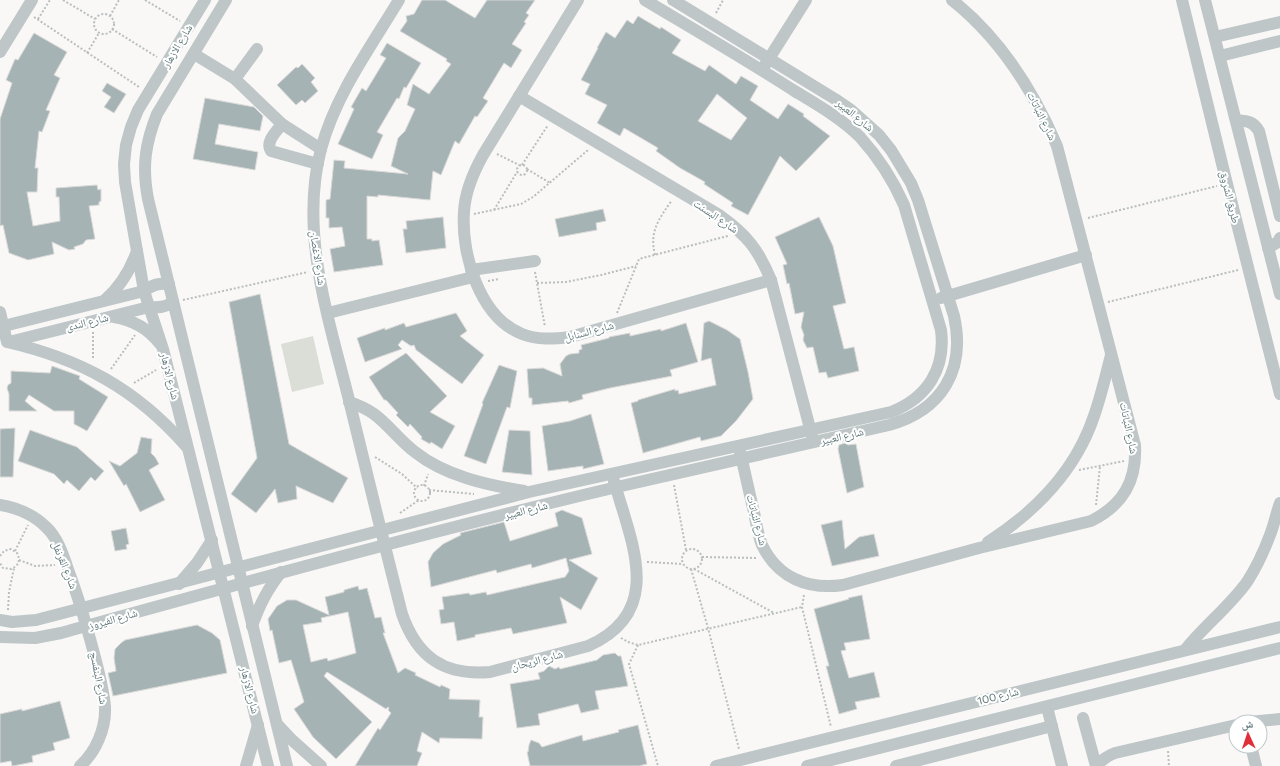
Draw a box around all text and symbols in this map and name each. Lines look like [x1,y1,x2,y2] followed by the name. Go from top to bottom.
[158,22,195,71] street label: شارع الازهار
[1024,89,1060,143] street label: شارع النباتات
[833,95,877,134] street label: شارع العبير
[1217,169,1243,225] street label: طريق الشروق
[691,196,741,236] street label: شارع البسنت
[307,230,329,286] street label: شارع الاغصان
[64,310,110,334] street label: شارع الندى
[563,318,615,344] street label: شارع السنابل
[157,350,183,401] street label: شارع الازهار
[1117,401,1141,455] street label: شارع النباتات
[818,424,865,448] street label: شارع العبير
[743,493,771,547] street label: شارع النباتات
[502,498,549,522] street label: شارع العبير
[49,539,81,591] street label: شارع القرنفل
[86,605,139,633] street label: شارع الفيروز
[510,646,564,674] street label: شارع الريحان
[87,651,111,705] street label: شارع البنفسج
[237,664,263,715] street label: شارع الازهار
[976,684,1020,708] street label: شارع 100
[1228,714,1268,754] north arrow
[1241,717,1254,732] text: ش

